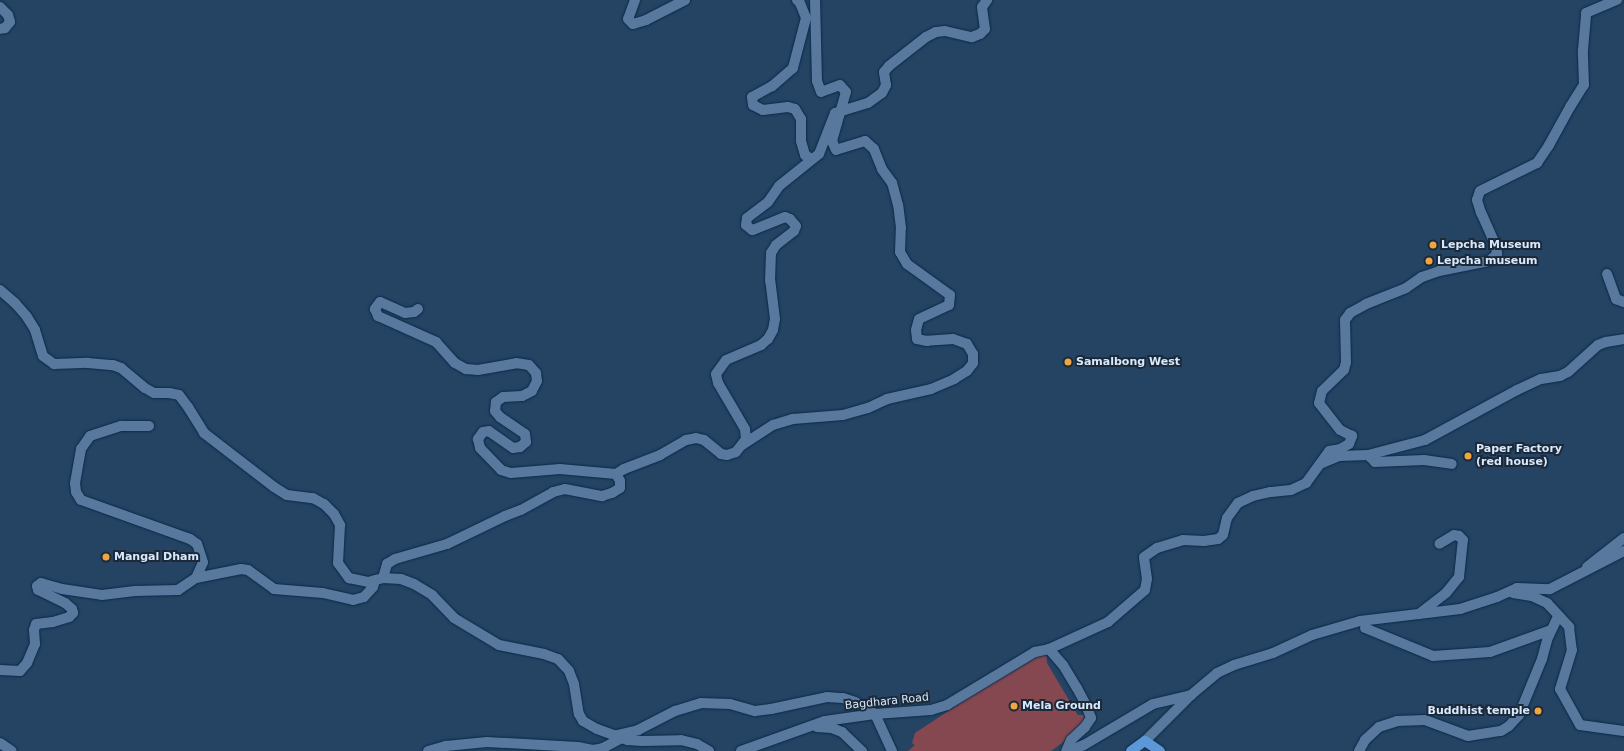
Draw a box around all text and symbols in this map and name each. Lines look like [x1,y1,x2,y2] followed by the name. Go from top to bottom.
[1441,238,1541,252] place label: Lepcha Museum
[1428,240,1438,250] marker: Lepcha Museum
[1437,254,1538,268] place label: Lepcha museum
[1424,256,1434,266] marker: Lepcha museum
[1076,355,1180,369] place label: Samalbong West
[1063,357,1073,367] marker: Samalbong West
[1476,443,1562,469] place label: Paper Factory (red house)
[1463,451,1473,461] marker: Paper Factory (red house)
[114,550,199,564] place label: Mangal Dham
[101,552,111,562] marker: Mangal Dham
[844,691,930,713] street label: Bagdhara Road
[1022,699,1101,713] place label: Mela Ground
[1009,701,1019,711] marker: Mela Ground
[1428,704,1530,718] place label: Buddhist temple
[1533,706,1543,716] marker: Buddhist temple

